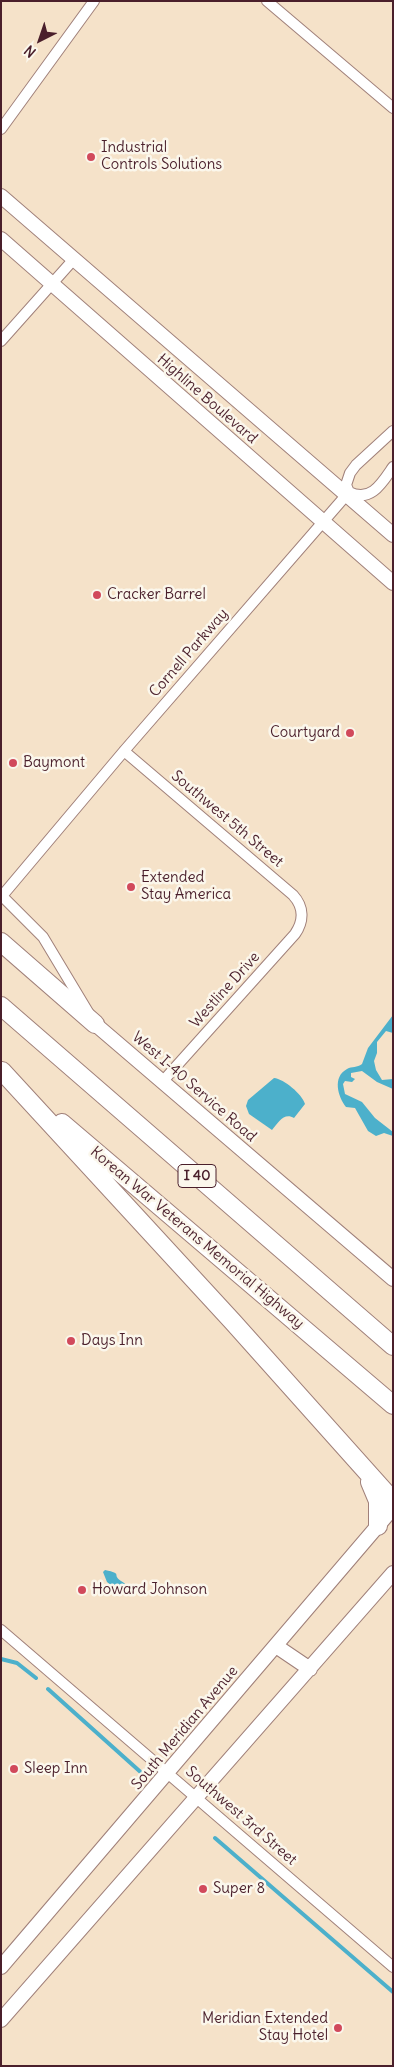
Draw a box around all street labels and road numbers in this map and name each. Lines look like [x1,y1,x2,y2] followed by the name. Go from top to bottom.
[153,350,261,448] street label: Highline Boulevard
[146,605,232,701] street label: Cornell Parkway
[167,767,287,871] street label: Southwest 5th Street
[186,948,264,1032] street label: Westline Drive
[128,1028,260,1146] street label: West I-40 Service Road
[86,1143,308,1333] street label: Korean War Veterans Memorial Highway
[178,1164,216,1188] road number: I 40
[128,1663,242,1793] street label: South Meridian Avenue
[182,1763,300,1869] street label: Southwest 3rd Street

